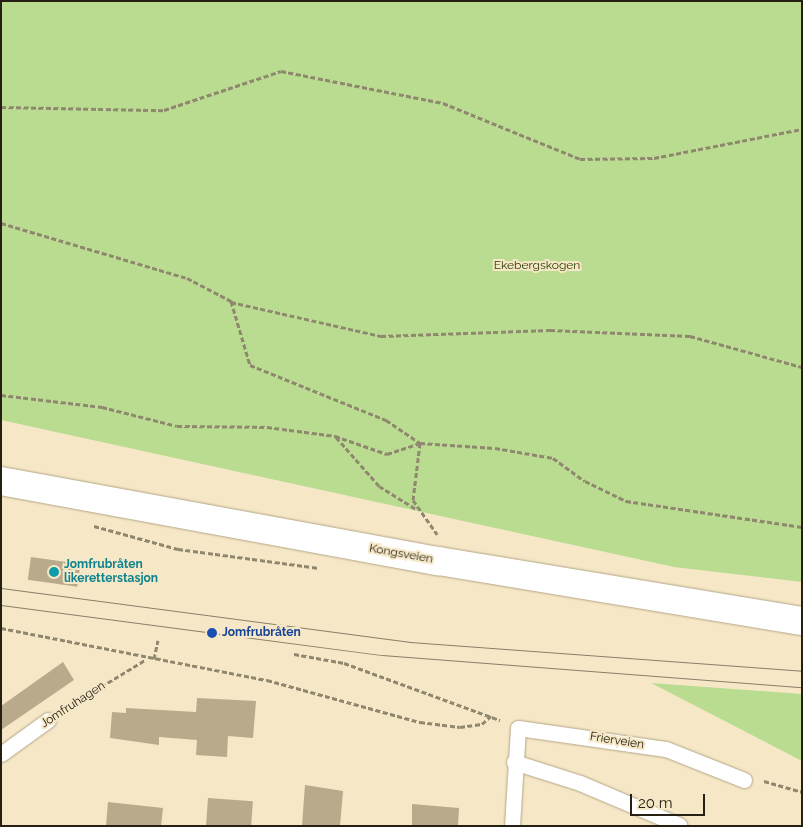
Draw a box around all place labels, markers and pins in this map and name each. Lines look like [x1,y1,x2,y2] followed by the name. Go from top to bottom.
[64,558,158,586] place label: Jomfrubråten likeretterstasjon
[48,566,60,578] marker: Jomfrubråten likeretterstasjon
[222,626,301,640] place label: Jomfrubråten
[206,627,218,639] marker: Jomfrubråten

